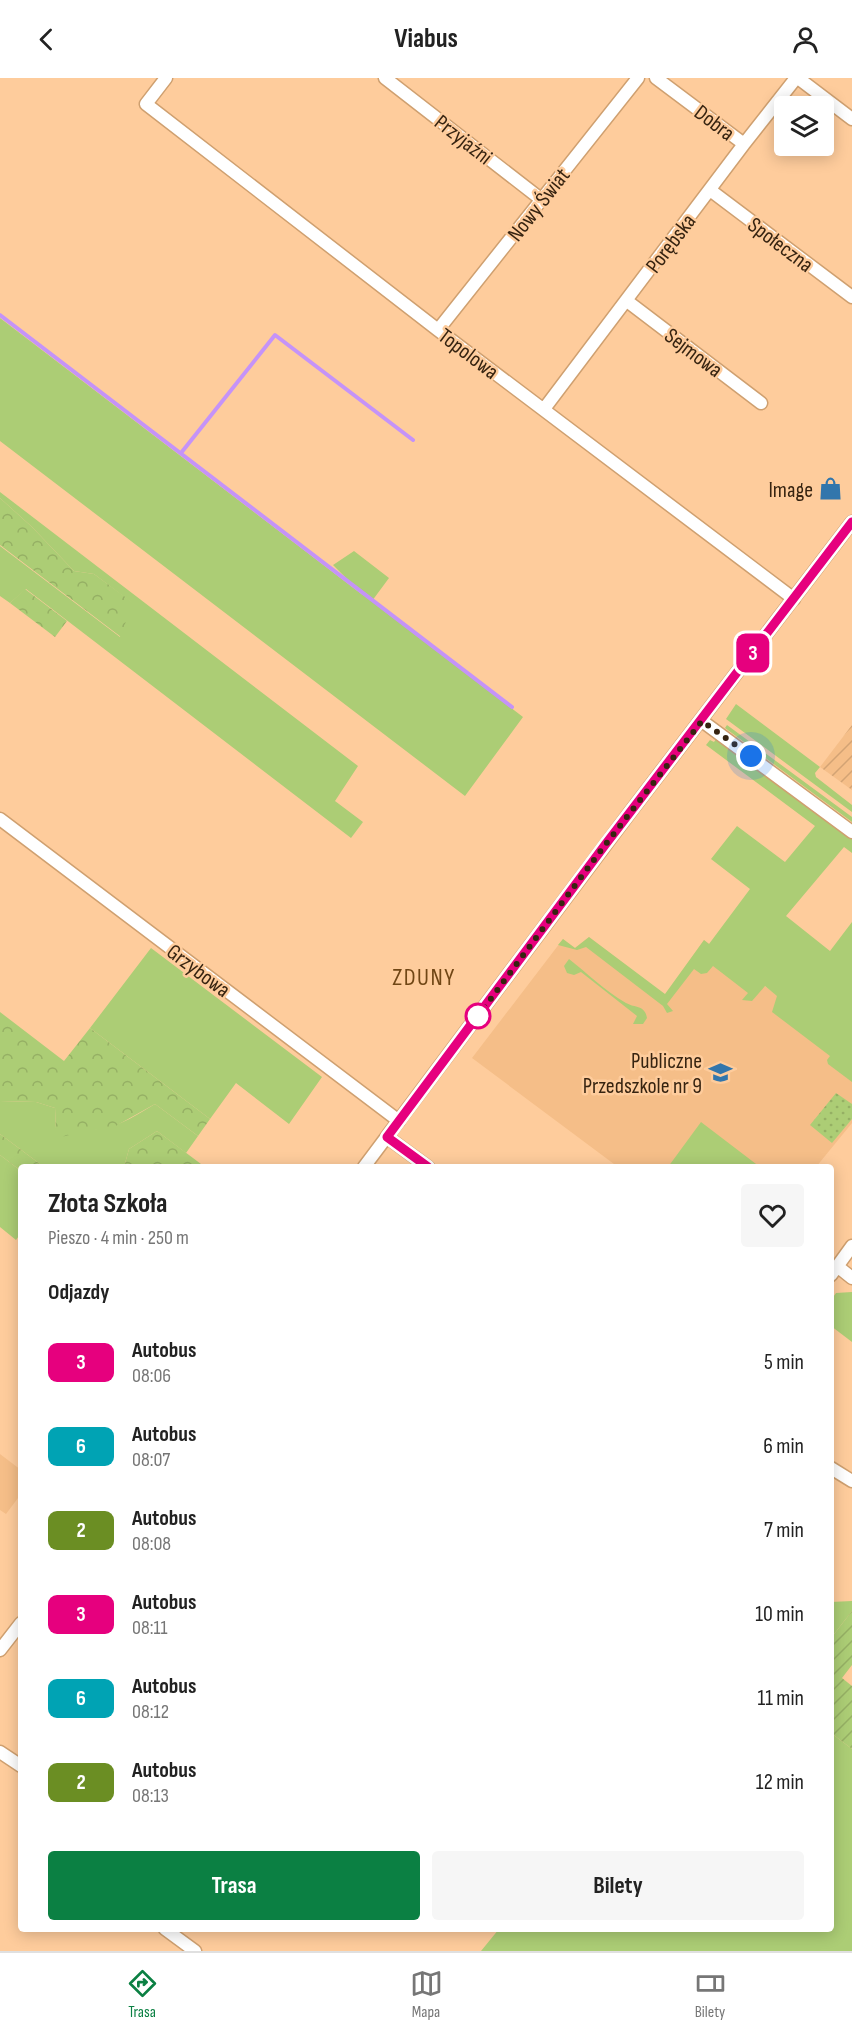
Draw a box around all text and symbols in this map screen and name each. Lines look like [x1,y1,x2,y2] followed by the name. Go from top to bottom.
[30,23,63,56] icon: back
[394,23,458,55] text: Viabus
[789,23,822,56] icon: person
[774,96,834,156] map controls
[774,96,834,156] button: layers
[689,99,740,147] street label: Dobra
[429,109,497,171] street label: Przyjaźni
[502,163,576,247] street label: Nowy Świat
[640,209,702,279] street label: Porębska
[742,212,818,279] street label: Społeczna
[433,323,504,386] street label: Topolowa
[659,323,728,384] street label: Sejmowa
[818,476,844,502] shop icon: Image
[768,477,813,504] place label: Image
[734,634,772,672] line badge: 3
[748,641,758,666] text: 3
[736,741,766,771] your location
[161,939,235,1004] street label: Grzybowa
[392,963,456,992] district label: ZDUNY
[465,1003,491,1029] unlabelled marker
[583,1048,702,1100] place label: Publiczne Przedszkole nr 9
[707,1060,733,1086] school or university icon: Publiczne Przedszkole nr 9
[741,1184,804,1247] button: heart
[48,1187,167,1220] text: Złota Szkoła
[48,1226,189,1250] text: Pieszo · 4 min · 250 m
[48,1279,109,1306] text: Odjazdy
[132,1337,196,1364] text: Autobus
[764,1349,804,1376] text: 5 min
[76,1350,86,1375] text: 3
[132,1364,171,1388] text: 08:06
[132,1421,196,1448] text: Autobus
[763,1433,804,1460] text: 6 min
[76,1434,86,1459] text: 6
[132,1448,170,1472] text: 08:07
[132,1505,196,1532] text: Autobus
[764,1517,804,1544] text: 7 min
[76,1518,86,1543] text: 2
[132,1532,171,1556] text: 08:08
[132,1589,196,1616] text: Autobus
[755,1601,804,1628] text: 10 min
[76,1602,86,1627] text: 3
[132,1616,167,1640] text: 08:11
[132,1673,196,1700] text: Autobus
[757,1685,804,1712] text: 11 min
[76,1686,86,1711] text: 6
[132,1700,169,1724] text: 08:12
[132,1757,196,1784] text: Autobus
[756,1769,804,1796] text: 12 min
[76,1770,86,1795] text: 2
[132,1784,169,1808] text: 08:13
[48,1851,420,1920] button: Trasa
[432,1851,804,1920] button: Bilety
[126,1967,159,2022] tab: Trasa
[410,1967,443,2022] tab: Mapa
[694,1967,727,2022] tab: Bilety

